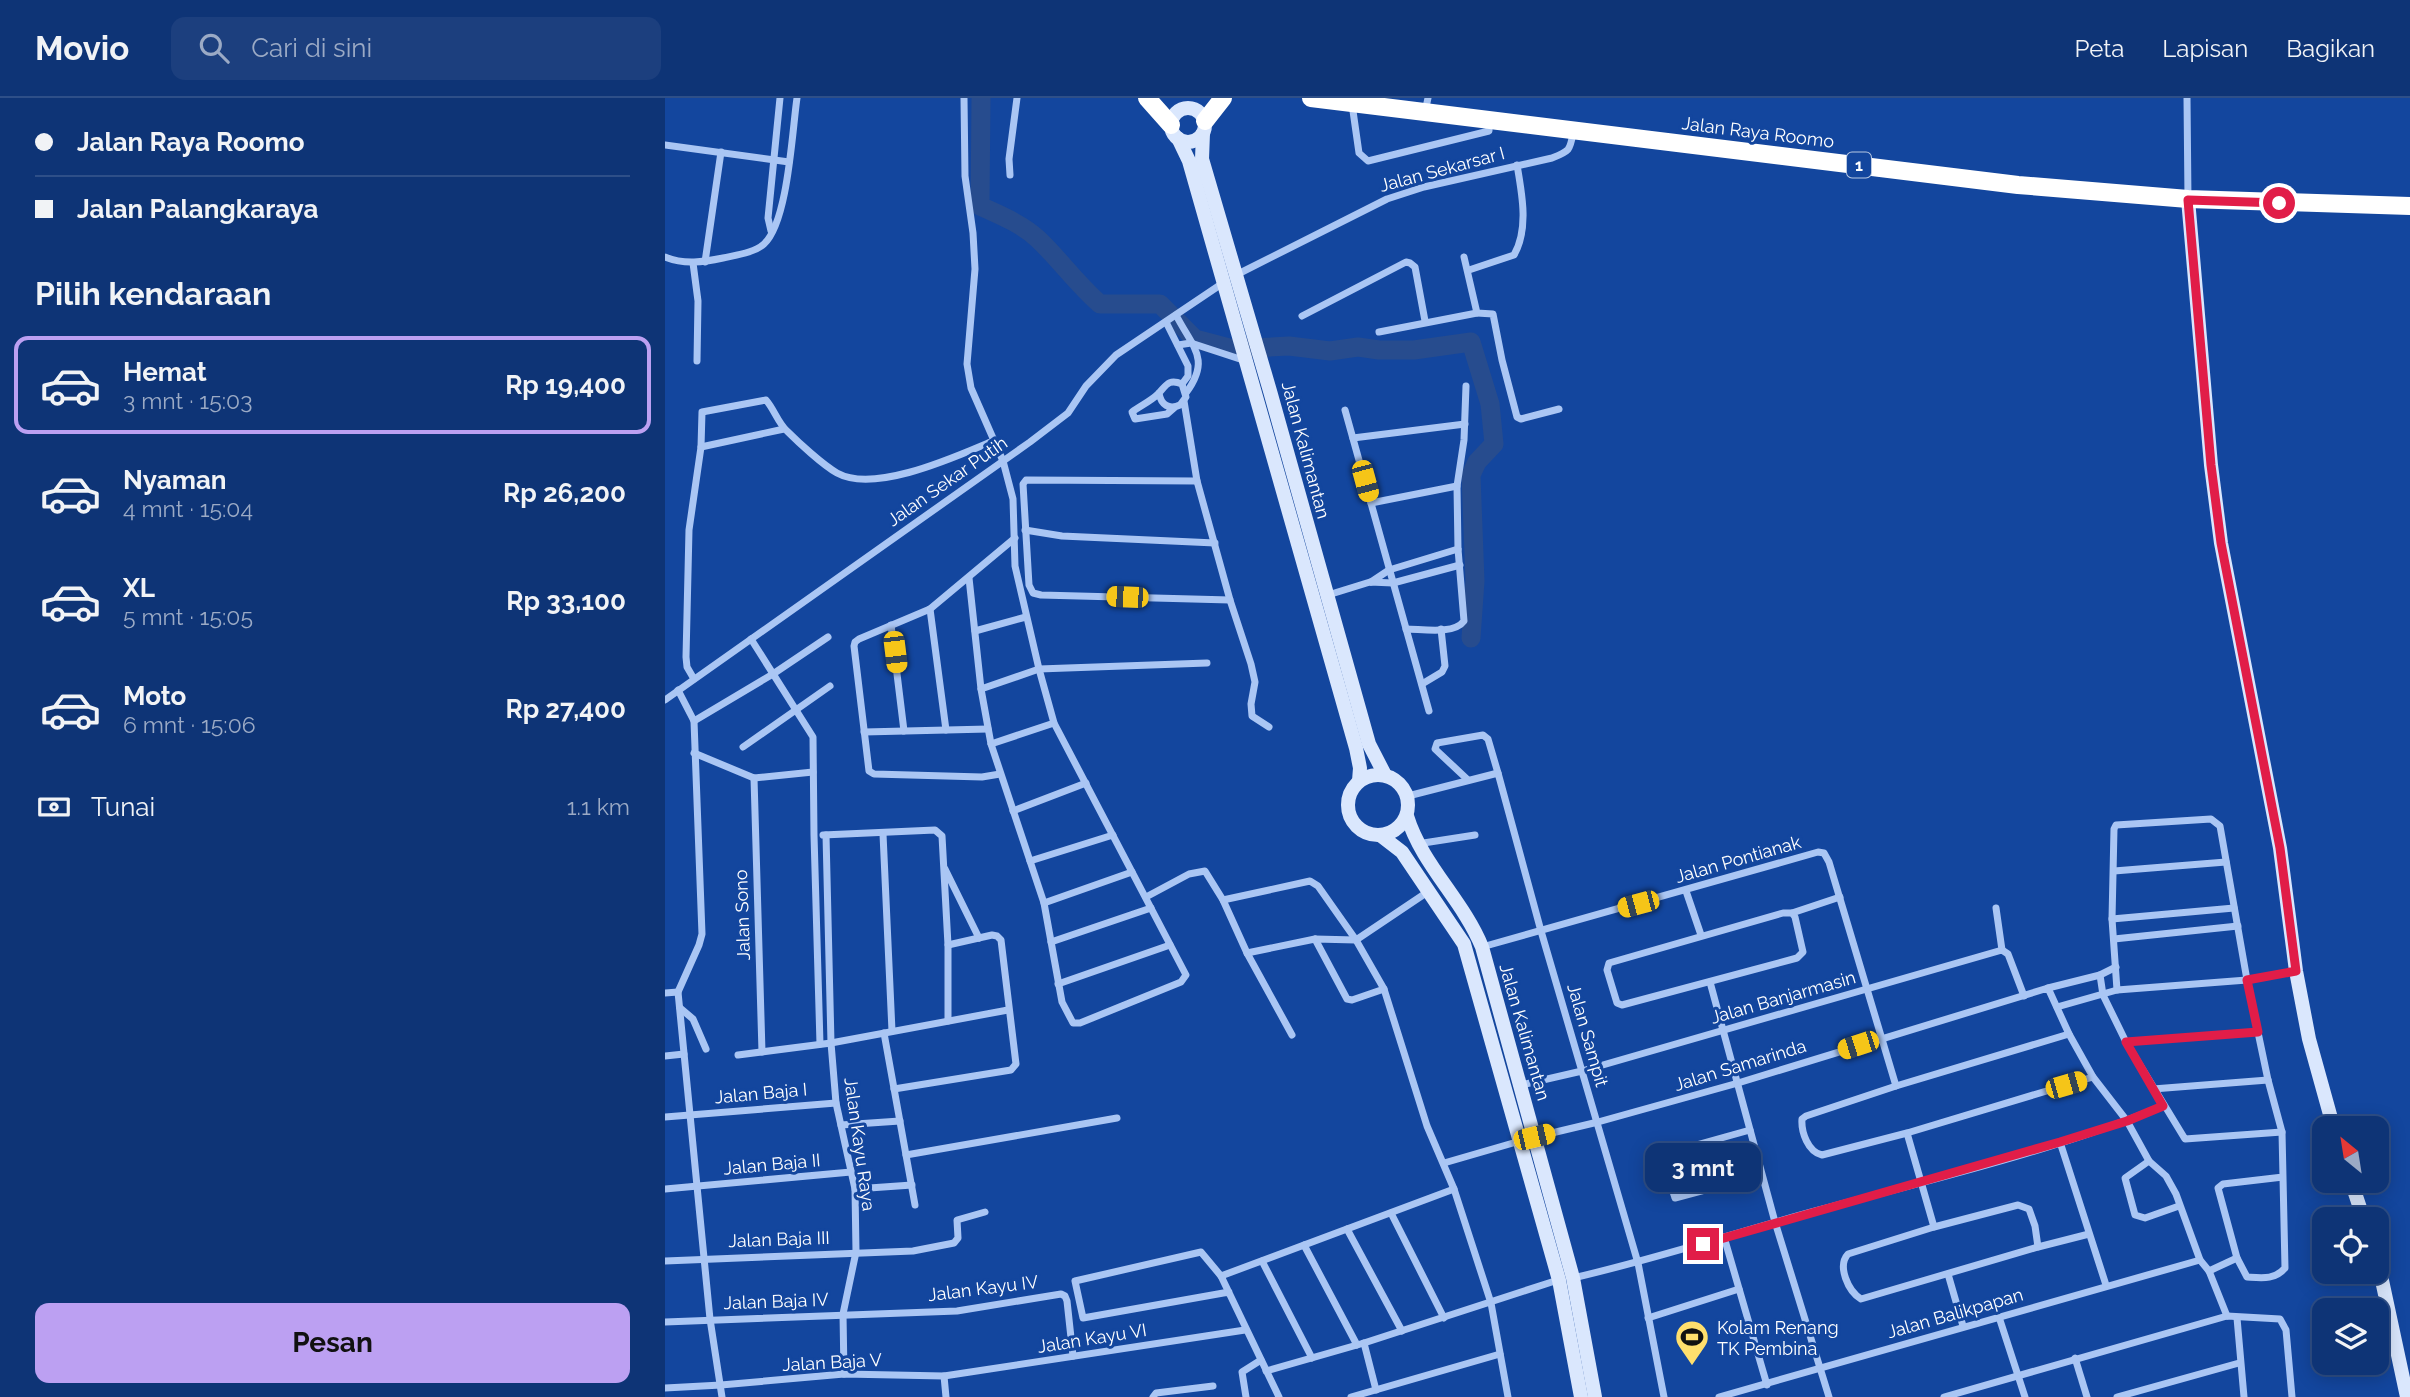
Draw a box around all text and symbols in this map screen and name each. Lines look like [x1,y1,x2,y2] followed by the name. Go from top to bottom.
[171,17,661,80] search box
[35,29,129,68] text: Movio
[195,29,233,67] icon: search
[251,33,372,63] text: Cari di sini
[2075,34,2124,63] text: Peta
[2162,34,2248,63] text: Lapisan
[2286,34,2375,63] text: Bagikan
[1681,112,1836,152] street label: Jalan Raya Roomo
[77,127,304,157] text: Jalan Raya Roomo
[1377,142,1507,196] street label: Jalan Sekarsar I
[1847,152,1871,178] road number: 1
[2263,187,2295,219] route start
[77,194,318,224] text: Jalan Palangkaraya
[35,275,271,312] text: Pilih kendaraan
[39,354,102,417] icon: car
[123,357,207,387] text: Hemat
[505,370,626,400] text: Rp 19,400
[1278,379,1334,521] street label: Jalan Kalimantan
[123,387,252,414] text: 3 mnt · 15:03
[883,432,1011,530] street label: Jalan Sekar Putih
[1350,458,1381,504] car
[39,462,102,525] icon: car
[123,465,227,495] text: Nyaman
[503,478,626,508] text: Rp 26,200
[123,495,253,522] text: 4 mnt · 15:04
[39,570,102,633] icon: car
[123,573,155,603] text: XL
[506,586,626,616] text: Rp 33,100
[1106,586,1149,608] car
[123,603,253,630] text: 5 mnt · 15:05
[883,630,908,674] car
[39,678,102,741] icon: car
[123,681,186,711] text: Moto
[505,694,626,724] text: Rp 27,400
[123,711,256,738] text: 6 mnt · 15:06
[35,788,73,826] icon: cash
[91,792,155,822] text: Tunai
[567,793,630,820] text: 1.1 km
[1673,831,1804,887] street label: Jalan Pontianak
[730,869,754,961] street label: Jalan Sono
[1615,888,1662,920] car
[1495,961,1555,1103] street label: Jalan Kalimantan
[1708,966,1858,1028] street label: Jalan Banjarmasin
[1563,981,1613,1089] street label: Jalan Sampit
[1835,1029,1882,1061] car
[1671,1035,1809,1095] street label: Jalan Samarinda
[2043,1069,2090,1101] car
[840,1076,880,1212] street label: Jalan Kayu Raya
[714,1078,808,1108] street label: Jalan Baja I
[2312,1116,2389,1194] north arrow
[2312,1116,2389,1375] map controls
[1512,1122,1557,1152] car
[1645,1142,1761,1192] callout: 3 mnt
[723,1149,821,1179] street label: Jalan Baja II
[1672,1154,1734,1181] text: 3 mnt
[2312,1207,2389,1284] button: locate
[728,1227,830,1251] street label: Jalan Baja III
[1687,1228,1719,1260] route end
[927,1271,1039,1305] street label: Jalan Kayu IV
[1885,1284,2025,1342] street label: Jalan Balikpapan
[723,1289,829,1313] street label: Jalan Baja IV
[2312,1298,2389,1375] button: layers
[35,1303,630,1383] button: Pesan
[1717,1317,1839,1359] place label: Kolam Renang TK Pembina
[1673,1318,1711,1367] sports icon: Kolam Renang TK Pembina
[1036,1319,1148,1357] street label: Jalan Kayu VI
[782,1349,882,1375] street label: Jalan Baja V

